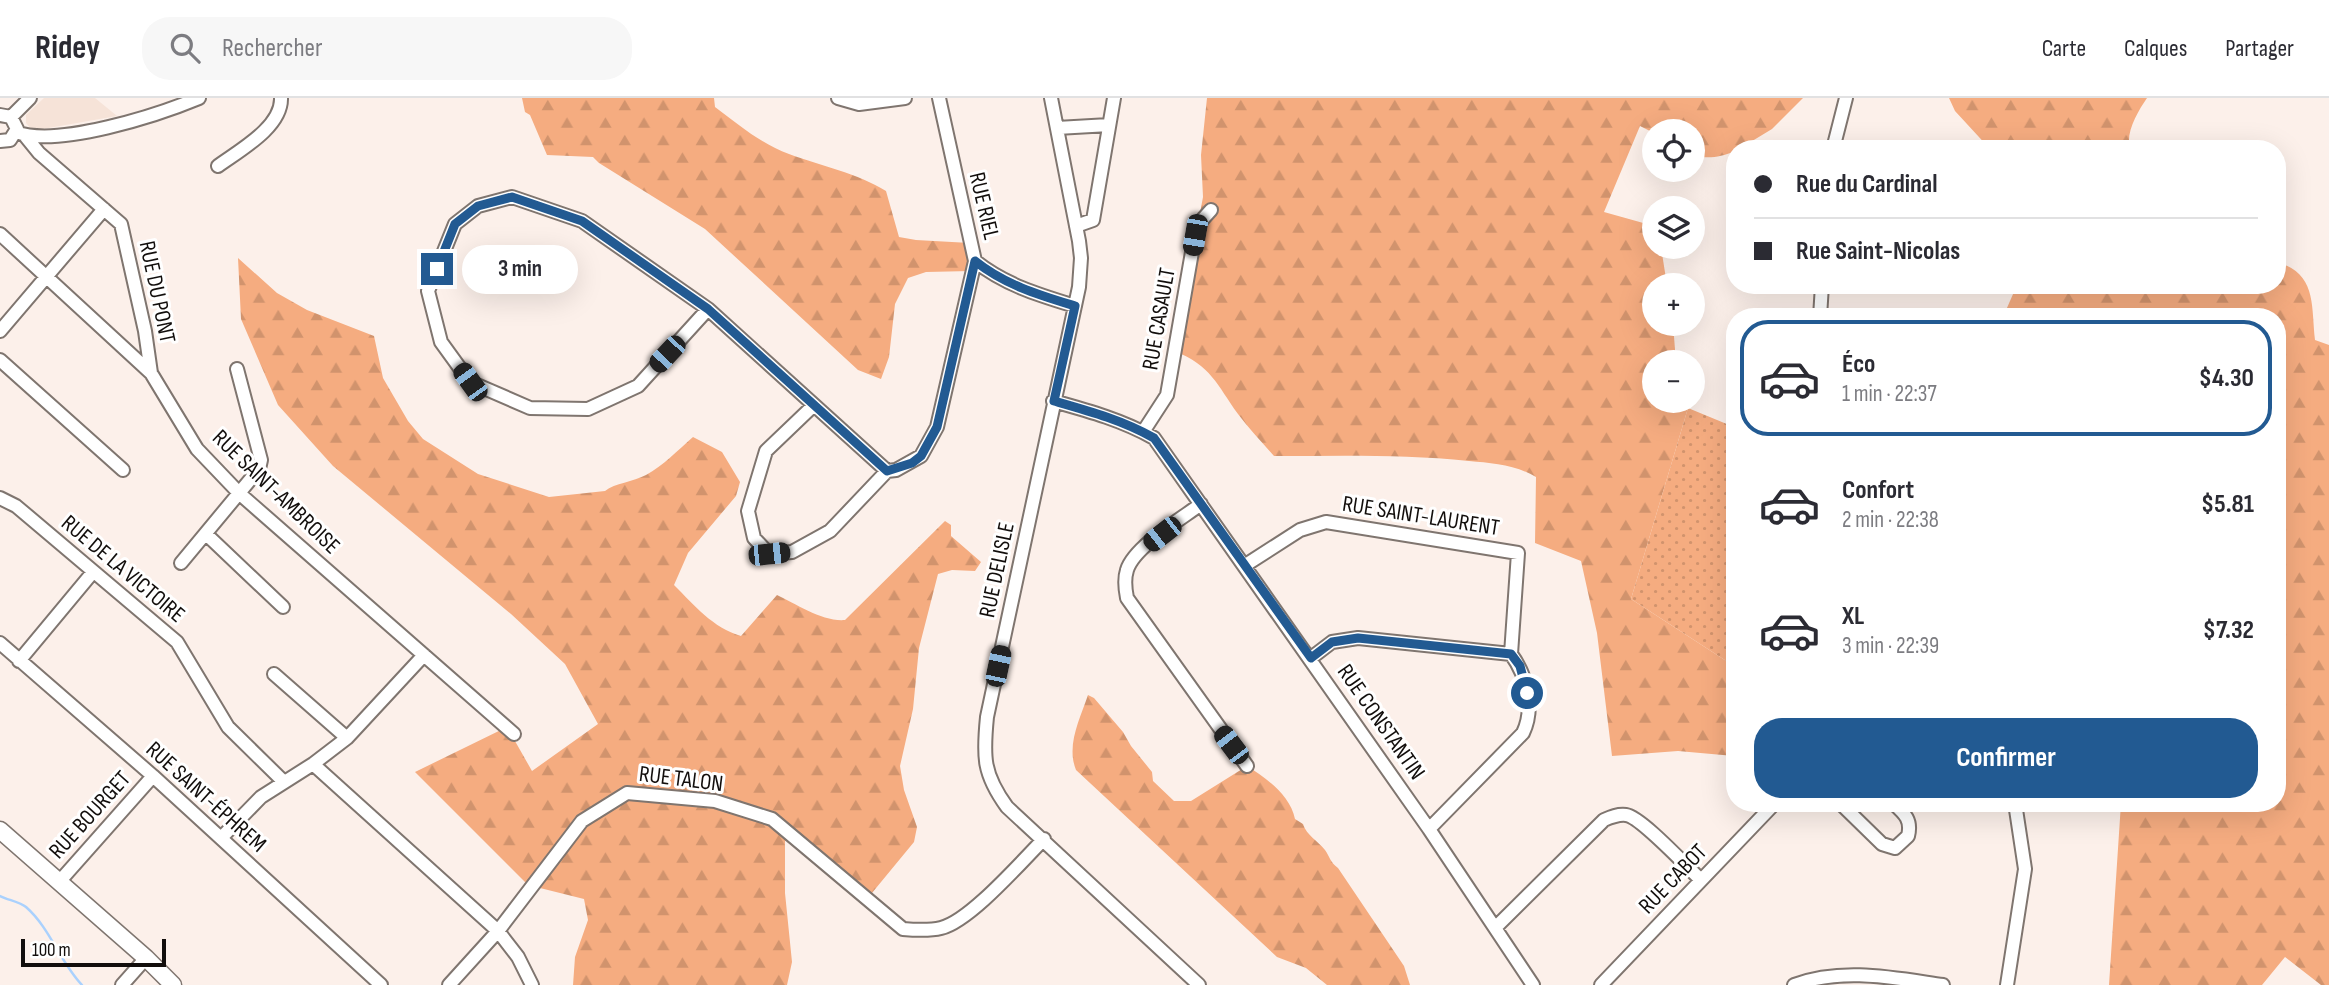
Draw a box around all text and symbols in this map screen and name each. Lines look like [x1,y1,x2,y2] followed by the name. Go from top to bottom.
[142,17,632,80] search box
[35,28,100,68] text: Ridey
[166,29,204,67] icon: search
[222,33,323,64] text: Rechercher
[2042,34,2086,63] text: Carte
[2124,34,2187,63] text: Calques
[2225,34,2294,63] text: Partager
[1642,119,1705,413] map controls
[1642,119,1705,182] button: locate
[1796,169,1937,200] text: Rue du Cardinal
[963,170,1005,243] street label: RUE RIEL
[1642,196,1705,259] button: layers
[1182,212,1209,258] car
[1796,236,1960,267] text: Rue Saint-Nicolas
[133,238,181,346] street label: RUE DU PONT
[462,244,577,294] callout: 3 min
[421,253,453,285] route end
[498,255,542,283] text: 3 min
[1136,266,1182,372] street label: RUE CASAULT
[1642,273,1705,336] button: +
[645,331,690,377] car
[1758,347,1821,410] icon: car
[1842,349,1875,380] text: Éco
[1642,350,1705,413] button: −
[450,359,491,405] car
[2199,363,2254,394] text: $4.30
[1842,380,1937,408] text: 1 min · 22:37
[206,424,346,560] street label: RUE SAINT-AMBROISE
[1758,473,1821,536] icon: car
[1842,475,1914,506] text: Confort
[2201,489,2254,520] text: $5.81
[1340,490,1502,542] street label: RUE SAINT-LAURENT
[1842,506,1939,534] text: 2 min · 22:38
[56,509,190,629] street label: RUE DE LA VICTOIRE
[1139,513,1186,555] car
[973,520,1021,620] street label: RUE DELISLE
[748,541,791,567] car
[1758,599,1821,662] icon: car
[1842,601,1864,632] text: XL
[2203,615,2254,646] text: $7.32
[1842,632,1939,660] text: 3 min · 22:39
[984,643,1013,689] car
[1331,659,1431,785] street label: RUE CONSTANTIN
[1511,677,1543,709] route start
[1754,718,2258,798] button: Confirmer
[1210,722,1253,768] car
[140,736,272,858] street label: RUE SAINT-ÉPHREM
[637,760,725,798] street label: RUE TALON
[43,765,137,865] street label: RUE BOURGET
[1633,838,1713,920] street label: RUE CABOT
[21,936,166,968] scale bar
[32,939,71,962] text: 100 m

